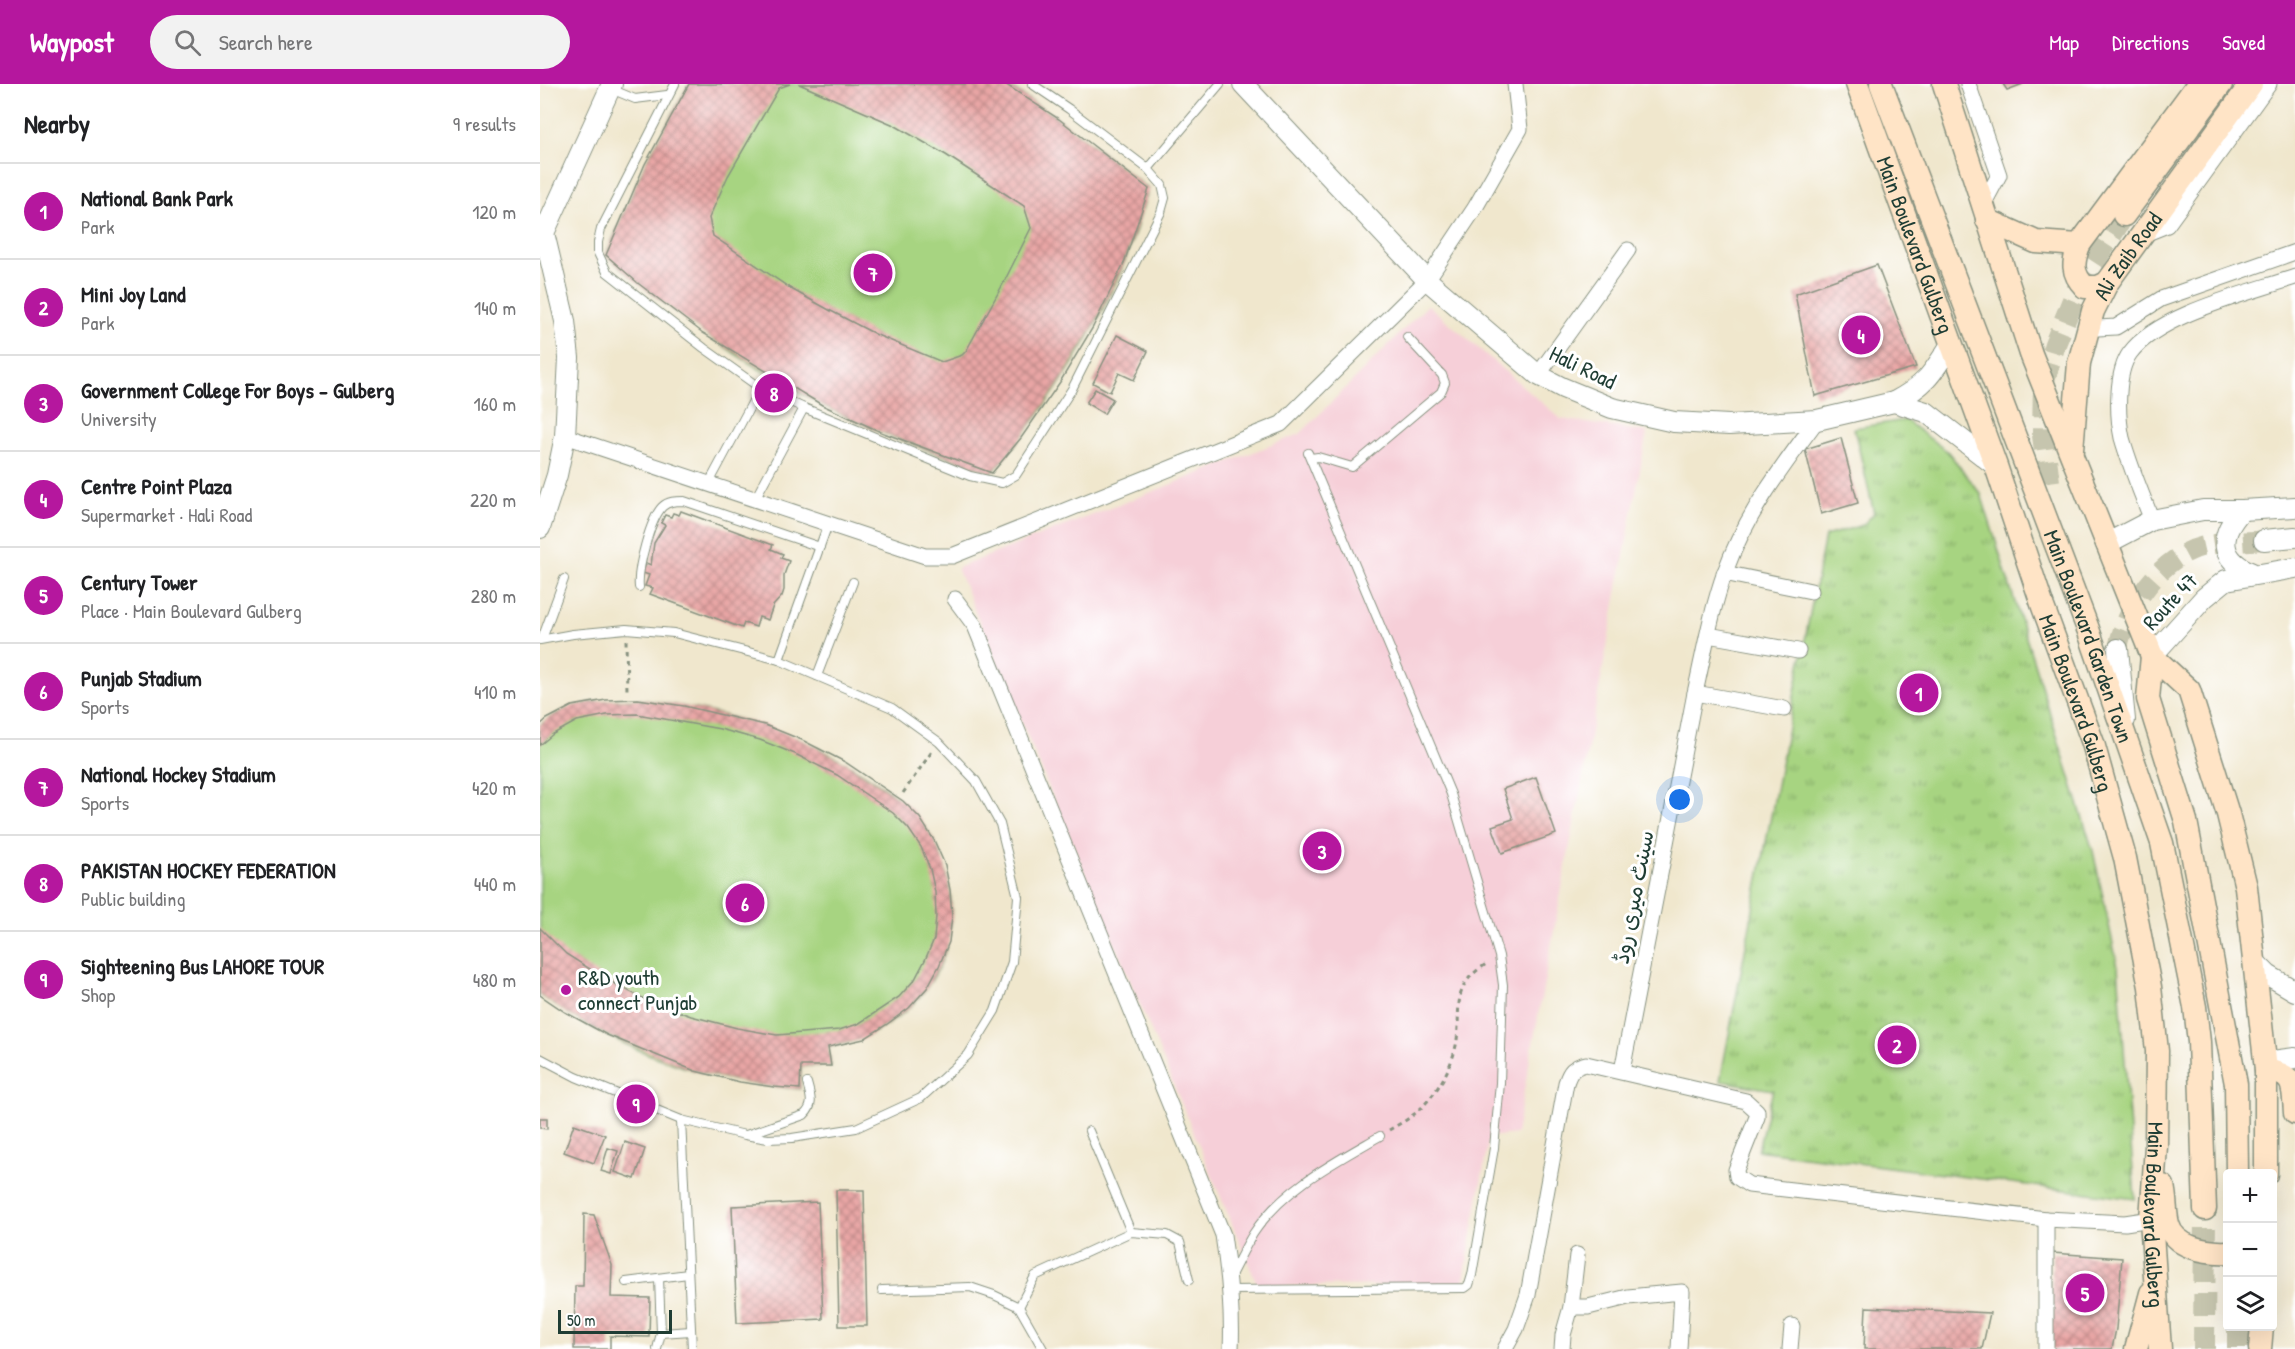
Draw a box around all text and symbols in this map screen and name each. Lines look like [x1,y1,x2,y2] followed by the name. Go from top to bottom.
[150,15,570,69] search box
[30,23,114,61] text: Waypost
[171,26,204,59] icon: search
[219,27,313,57] text: Search here
[2049,28,2079,57] text: Map
[2112,28,2189,57] text: Directions
[2222,28,2265,57] text: Saved
[24,106,90,141] text: Nearby
[453,110,516,137] text: 9 results
[1870,152,1961,337] street label: Main Boulevard Gulberg
[81,183,233,213] text: National Bank Park
[40,198,47,225] text: 1
[472,198,516,225] text: 120 m
[2086,206,2169,305] street label: Ali Zaib Road
[81,213,114,240] text: Park
[854,250,892,296] pin: 7
[81,279,186,309] text: Mini Joy Land
[39,294,48,321] text: 2
[474,294,516,321] text: 140 m
[81,309,114,336] text: Park
[1842,312,1880,358] pin: 4
[1545,338,1622,396] street label: Hali Road
[754,370,794,416] pin: 8
[81,375,394,405] text: Government College For Boys - Gulberg
[39,390,48,417] text: 3
[474,390,516,417] text: 160 m
[81,405,157,432] text: University
[81,471,232,501] text: Centre Point Plaza
[40,486,47,513] text: 4
[470,486,516,513] text: 220 m
[81,501,252,528] text: Supermarket · Hali Road
[2037,525,2141,746] street label: Main Boulevard Garden Town
[2136,566,2204,636] street label: Route 47
[81,567,198,597] text: Century Tower
[39,582,48,609] text: 5
[471,582,516,609] text: 280 m
[81,597,302,624] text: Place · Main Boulevard Gulberg
[2032,610,2121,795] street label: Main Boulevard Gulberg
[81,663,202,693] text: Punjab Stadium
[1900,670,1938,716] pin: 1
[40,678,47,705] text: 6
[474,678,516,705] text: 410 m
[81,693,129,720] text: Sports
[81,759,276,789] text: National Hockey Stadium
[39,774,48,801] text: 7
[472,774,516,801] text: 420 m
[1665,785,1694,814] your location
[81,789,129,816] text: Sports
[1302,828,1342,873] pin: 3
[1605,828,1661,966] street label: سینٹ میری روڈ
[81,855,336,885] text: PAKISTAN HOCKEY FEDERATION
[39,870,48,897] text: 8
[474,870,516,897] text: 440 m
[726,880,764,926] pin: 6
[81,885,185,912] text: Public building
[81,951,324,981] text: Sighteening Bus LAHORE TOUR
[578,962,697,1017] place label: R&D youth connect Punjab
[40,966,47,993] text: 9
[473,966,516,993] text: 480 m
[81,981,115,1008] text: Shop
[559,983,573,997] marker: R&D youth connect Punjab
[1878,1022,1916,1068] pin: 2
[616,1082,656,1126] pin: 9
[2136,1122,2172,1309] street label: Main Boulevard Gulberg
[2223,1169,2277,1331] map controls
[2223,1169,2277,1223] button: +
[2223,1223,2277,1277] button: −
[2066,1270,2104,1316] pin: 5
[2223,1277,2277,1331] button: layers
[558,1307,672,1334] scale bar
[567,1309,596,1331] text: 50 m

